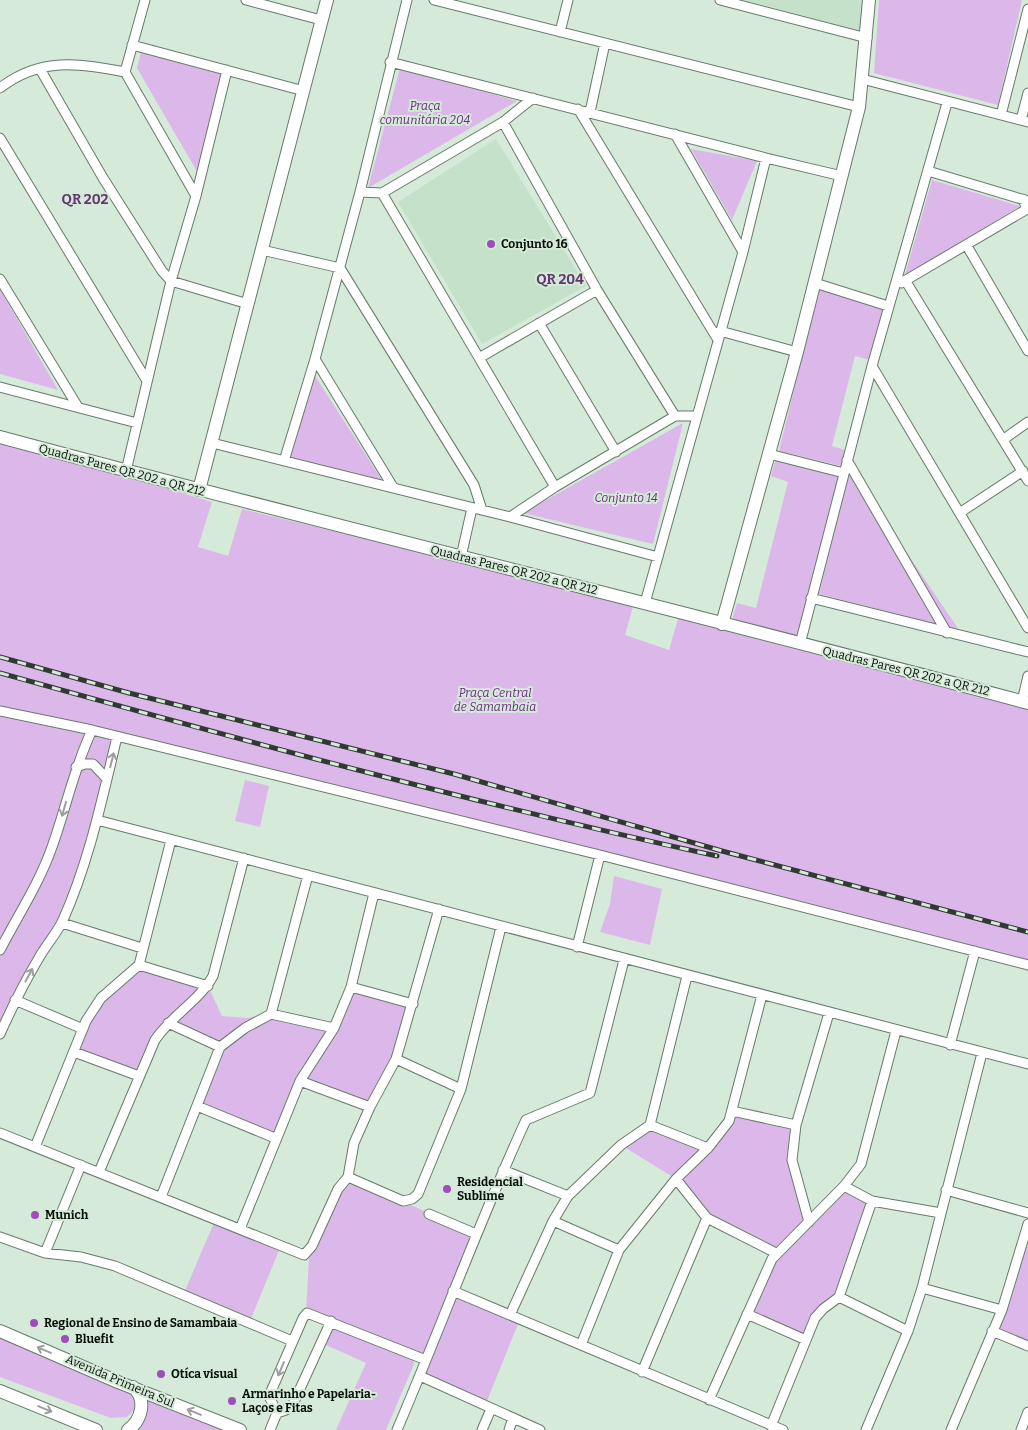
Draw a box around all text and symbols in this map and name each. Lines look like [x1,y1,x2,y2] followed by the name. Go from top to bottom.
[380,99,471,127] park label: Praça comunitária 204
[62,191,109,208] district label: QR 202
[501,237,568,252] place label: Conjunto 16
[485,238,497,250] marker: Conjunto 16
[536,271,584,288] district label: QR 204
[37,441,207,499] street label: Quadras Pares QR 202 a QR 212
[594,491,658,505] park label: Conjunto 14
[429,542,599,598] street label: Quadras Pares QR 202 a QR 212
[821,643,991,699] street label: Quadras Pares QR 202 a QR 212
[454,686,536,714] park label: Praça Central de Samambaia
[108,752,117,768] one-way arrow
[58,800,68,816] one-way arrow
[25,968,34,983] one-way arrow
[457,1175,523,1203] place label: Residencial Sublime
[441,1183,453,1195] marker: Residencial Sublime
[45,1208,89,1222] place label: Munich
[29,1209,41,1221] marker: Munich
[44,1316,238,1330] place label: Regional de Ensino de Samambaia
[28,1317,40,1329] marker: Regional de Ensino de Samambaia
[75,1332,114,1346] place label: Bluefit
[59,1333,71,1345] marker: Bluefit
[37,1344,52,1354] one-way arrow
[64,1352,177,1410] street label: Avenida Primeira Sul
[275,1361,285,1376] one-way arrow
[171,1367,238,1381] place label: Otíca visual
[155,1368,167,1380] marker: Otíca visual
[242,1387,376,1415] place label: Armarinho e Papelaria- Laços e Fitas
[226,1395,238,1407] marker: Armarinho e Papelaria- Laços e Fitas
[37,1405,52,1415] one-way arrow
[187,1407,203,1416] one-way arrow

